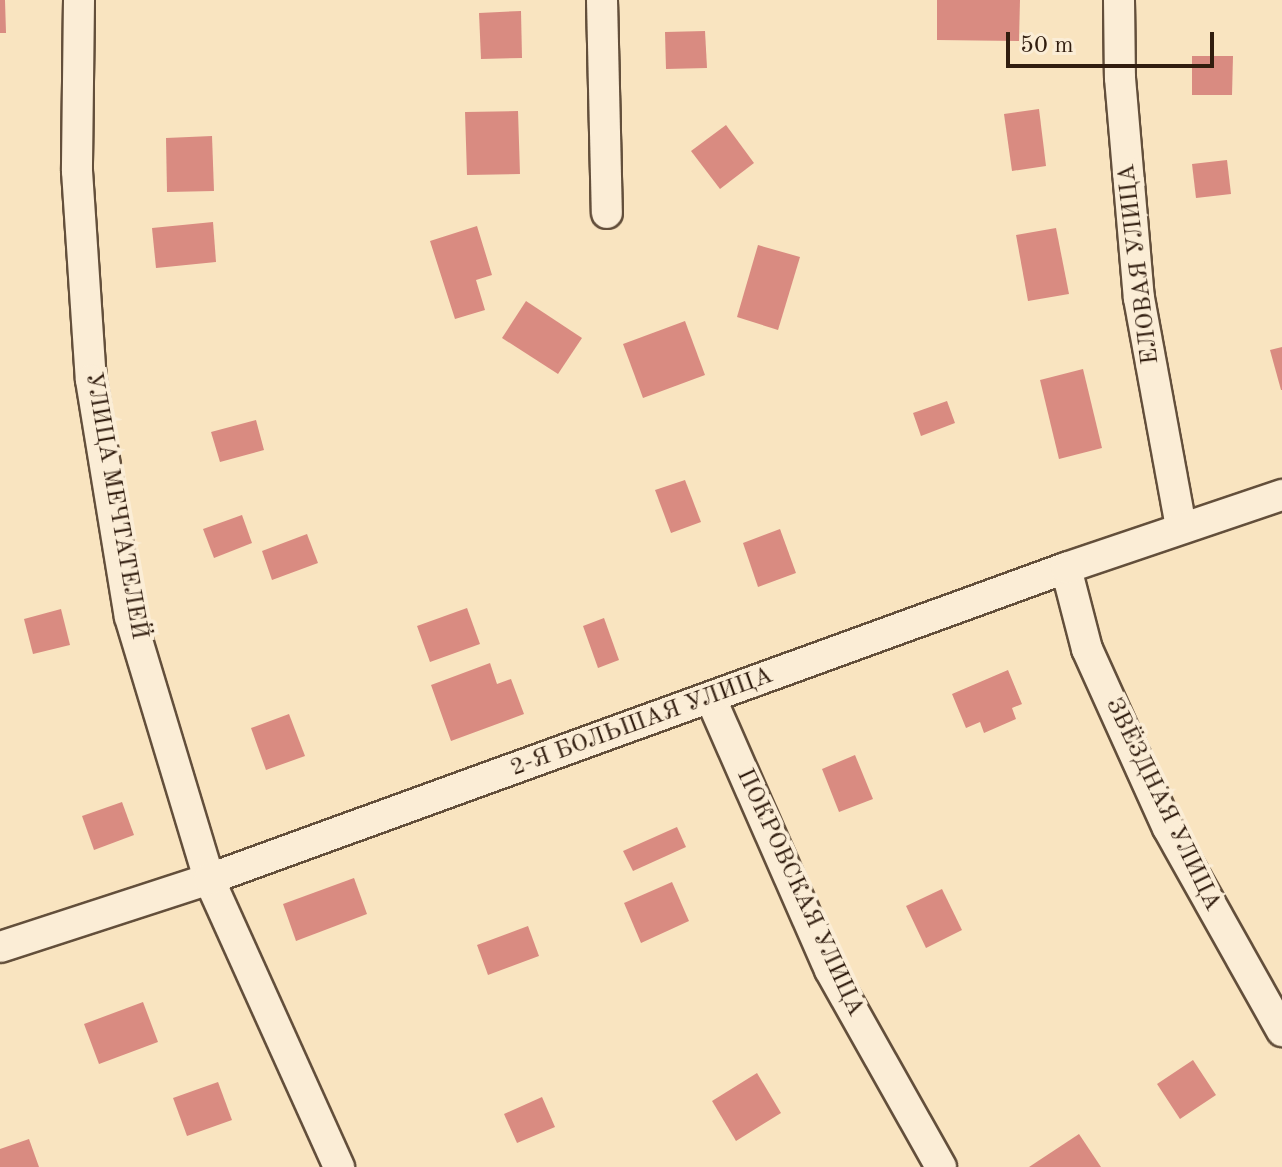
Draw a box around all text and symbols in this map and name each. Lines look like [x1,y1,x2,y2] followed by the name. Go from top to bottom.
[1010,16,1218,66] scale bar
[1020,34,1074,58] text: 50 m
[1113,162,1167,366] street label: ЕЛОВАЯ УЛИЦА
[77,370,153,642] street label: УЛИЦА МЕЧТАТЕЛЕЙ
[507,662,777,784] street label: 2-Я БОЛЬШАЯ УЛИЦА
[1098,694,1226,916] street label: ЗВЁЗДНАЯ УЛИЦА
[729,765,869,1021] street label: ПОКРОВСКАЯ УЛИЦА

